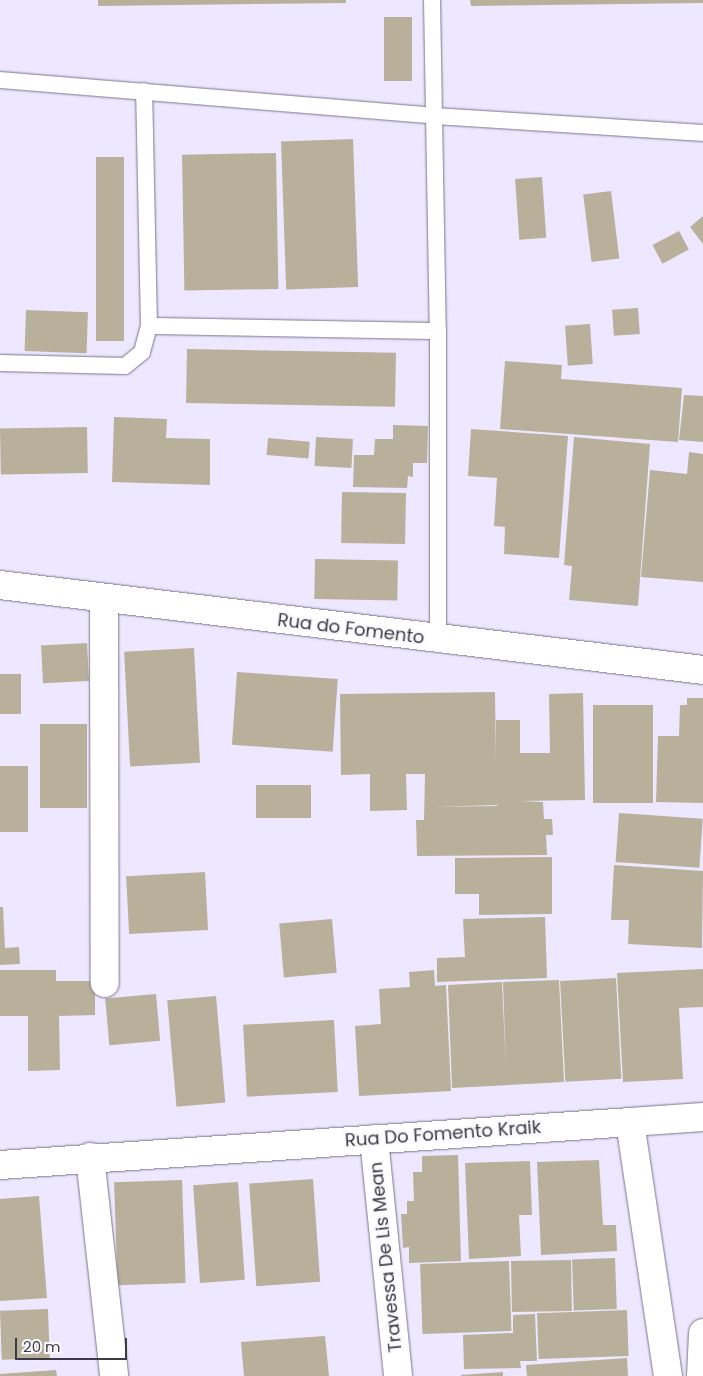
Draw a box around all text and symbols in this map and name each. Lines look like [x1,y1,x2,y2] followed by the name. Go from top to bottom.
[276,609,426,649] street label: Rua do Fomento
[344,1116,542,1152] street label: Rua Do Fomento Kraik
[365,1161,407,1353] street label: Travessa De Lis Mean
[18,1328,130,1360] scale bar
[23,1336,61,1357] text: 20 m

